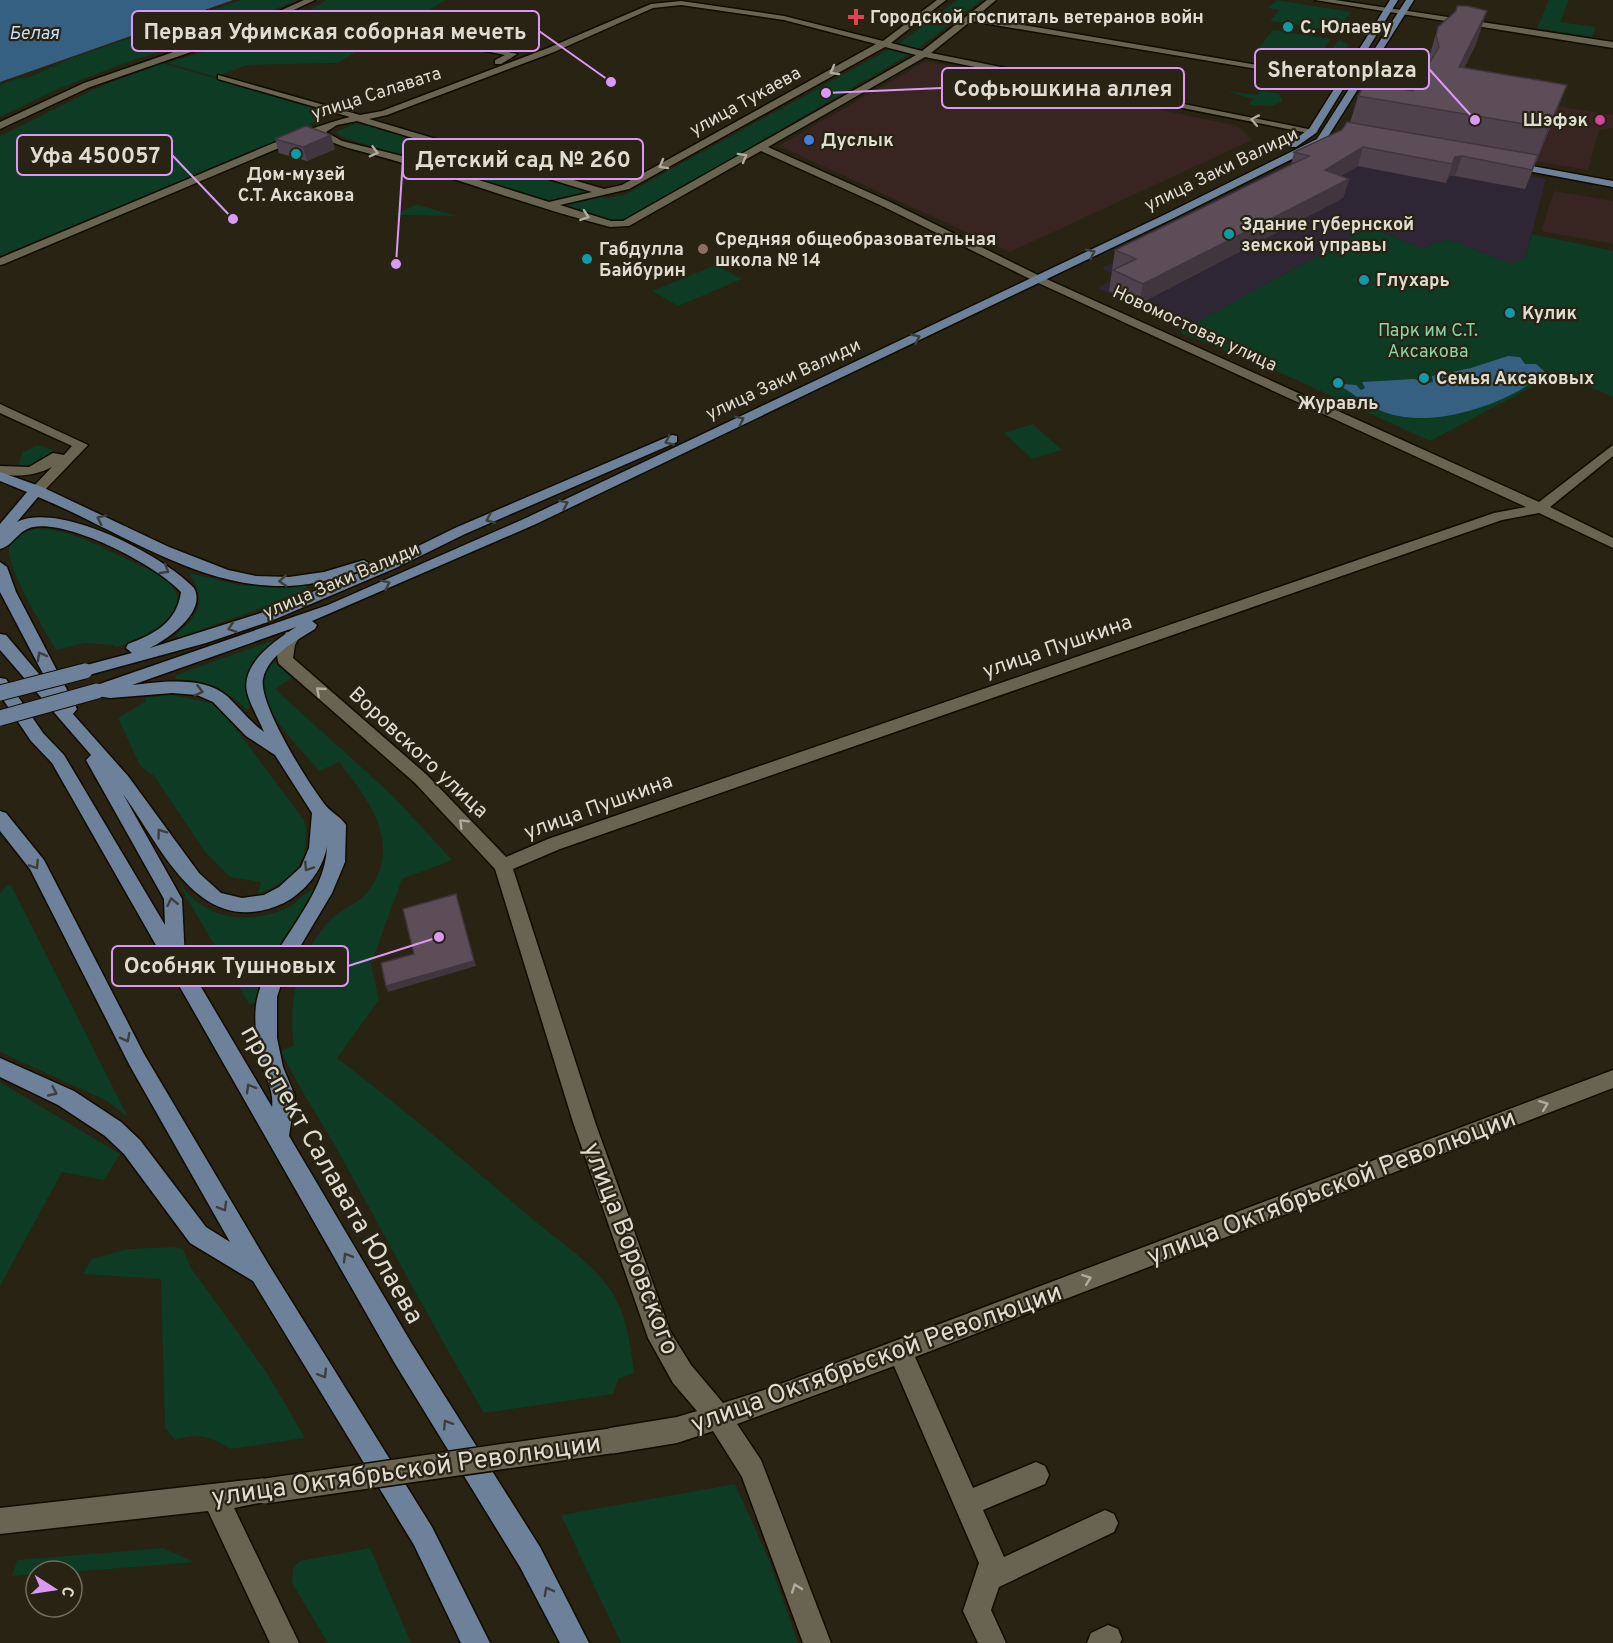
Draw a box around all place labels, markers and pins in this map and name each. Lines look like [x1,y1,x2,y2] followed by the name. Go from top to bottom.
[870,7,1204,30] place label: Городской госпиталь ветеранов войн
[847,8,865,26] marker: Городской госпиталь ветеранов войн
[132,11,539,51] callout: Первая Уфимская соборная мечеть
[1300,17,1392,40] place label: С. Юлаеву
[1281,20,1295,34] marker: С. Юлаеву
[1255,49,1429,89] callout: Sheratonplaza
[942,68,1184,108] callout: Софьюшкина аллея
[1523,110,1588,133] place label: Шэфэк
[1593,113,1607,127] marker: Шэфэк
[821,130,894,153] place label: Дуслык
[802,133,816,147] marker: Дуслык
[17,135,172,175] callout: Уфа 450057
[403,139,643,179] callout: Детский сад № 260
[289,147,303,161] marker: Дом-музей С.Т. Аксакова
[238,164,354,208] place label: Дом-музей С.Т. Аксакова
[1241,214,1414,258] place label: Здание губернской земской управы
[1222,227,1236,241] marker: Здание губернской земской управы
[715,229,996,273] place label: Средняя общеобразовательная школа № 14
[599,239,686,283] place label: Габдулла Байбурин
[696,242,710,256] marker: Средняя общеобразовательная школа № 14
[580,252,594,266] marker: Габдулла Байбурин
[1376,270,1450,293] place label: Глухарь
[1357,273,1371,287] marker: Глухарь
[1522,303,1577,326] place label: Кулик
[1503,306,1517,320] marker: Кулик
[1436,368,1594,391] place label: Семья Аксаковых
[1417,371,1431,385] marker: Семья Аксаковых
[1331,376,1345,390] marker: Журавль
[1297,393,1379,416] place label: Журавль
[112,946,348,986] callout: Особняк Тушновых

